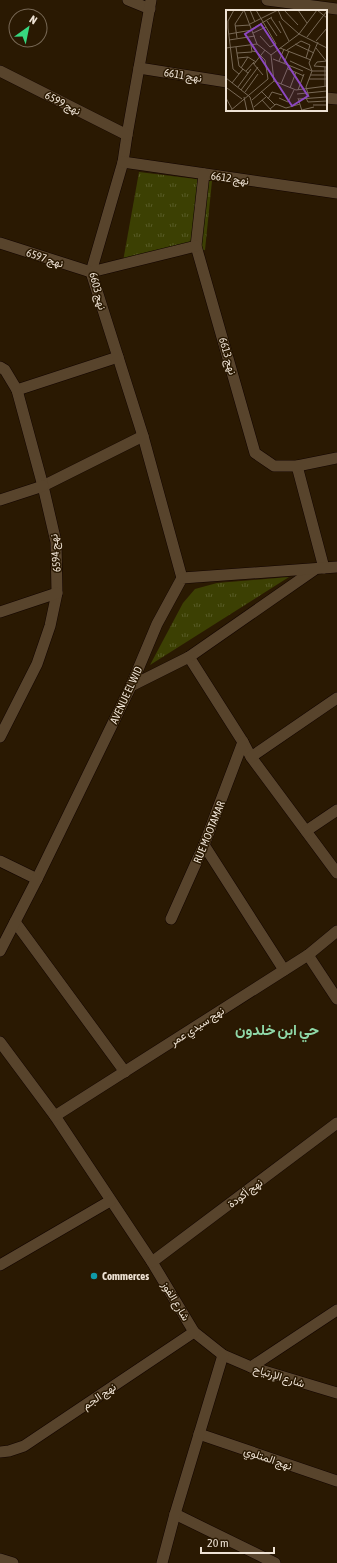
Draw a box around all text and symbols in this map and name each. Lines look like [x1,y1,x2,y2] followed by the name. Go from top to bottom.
[8,8,48,48] north arrow
[226,10,327,111] inset map
[27,13,39,26] text: N
[163,66,203,86] street label: نهج 6611
[42,89,83,119] street label: نهج 6599
[210,169,250,189] street label: نهج 6612
[24,246,65,272] street label: نهج 6597
[85,271,109,312] street label: نهج 6603
[215,336,239,377] street label: نهج 6613
[47,533,65,573] street label: نهج 6594
[108,664,144,726] street label: AVENUE EL WID
[191,799,227,865] street label: RUE MOOTAMAR
[167,1004,228,1052] street label: نهج سيدي عمر
[235,1021,319,1043] district label: حي ابن خلدون
[225,1176,266,1212] street label: نهج أكودة
[102,1270,149,1282] place label: Commerces
[89,1271,99,1281] marker: Commerces
[157,1278,193,1324] street label: شارع الفوز
[251,1363,306,1391] street label: شارع الإرتياح
[80,1380,119,1413] street label: نهج الجم
[241,1444,294,1476] street label: نهج المتلوي
[201,1529,274,1555] scale bar
[207,1536,229,1550] text: 20 m

